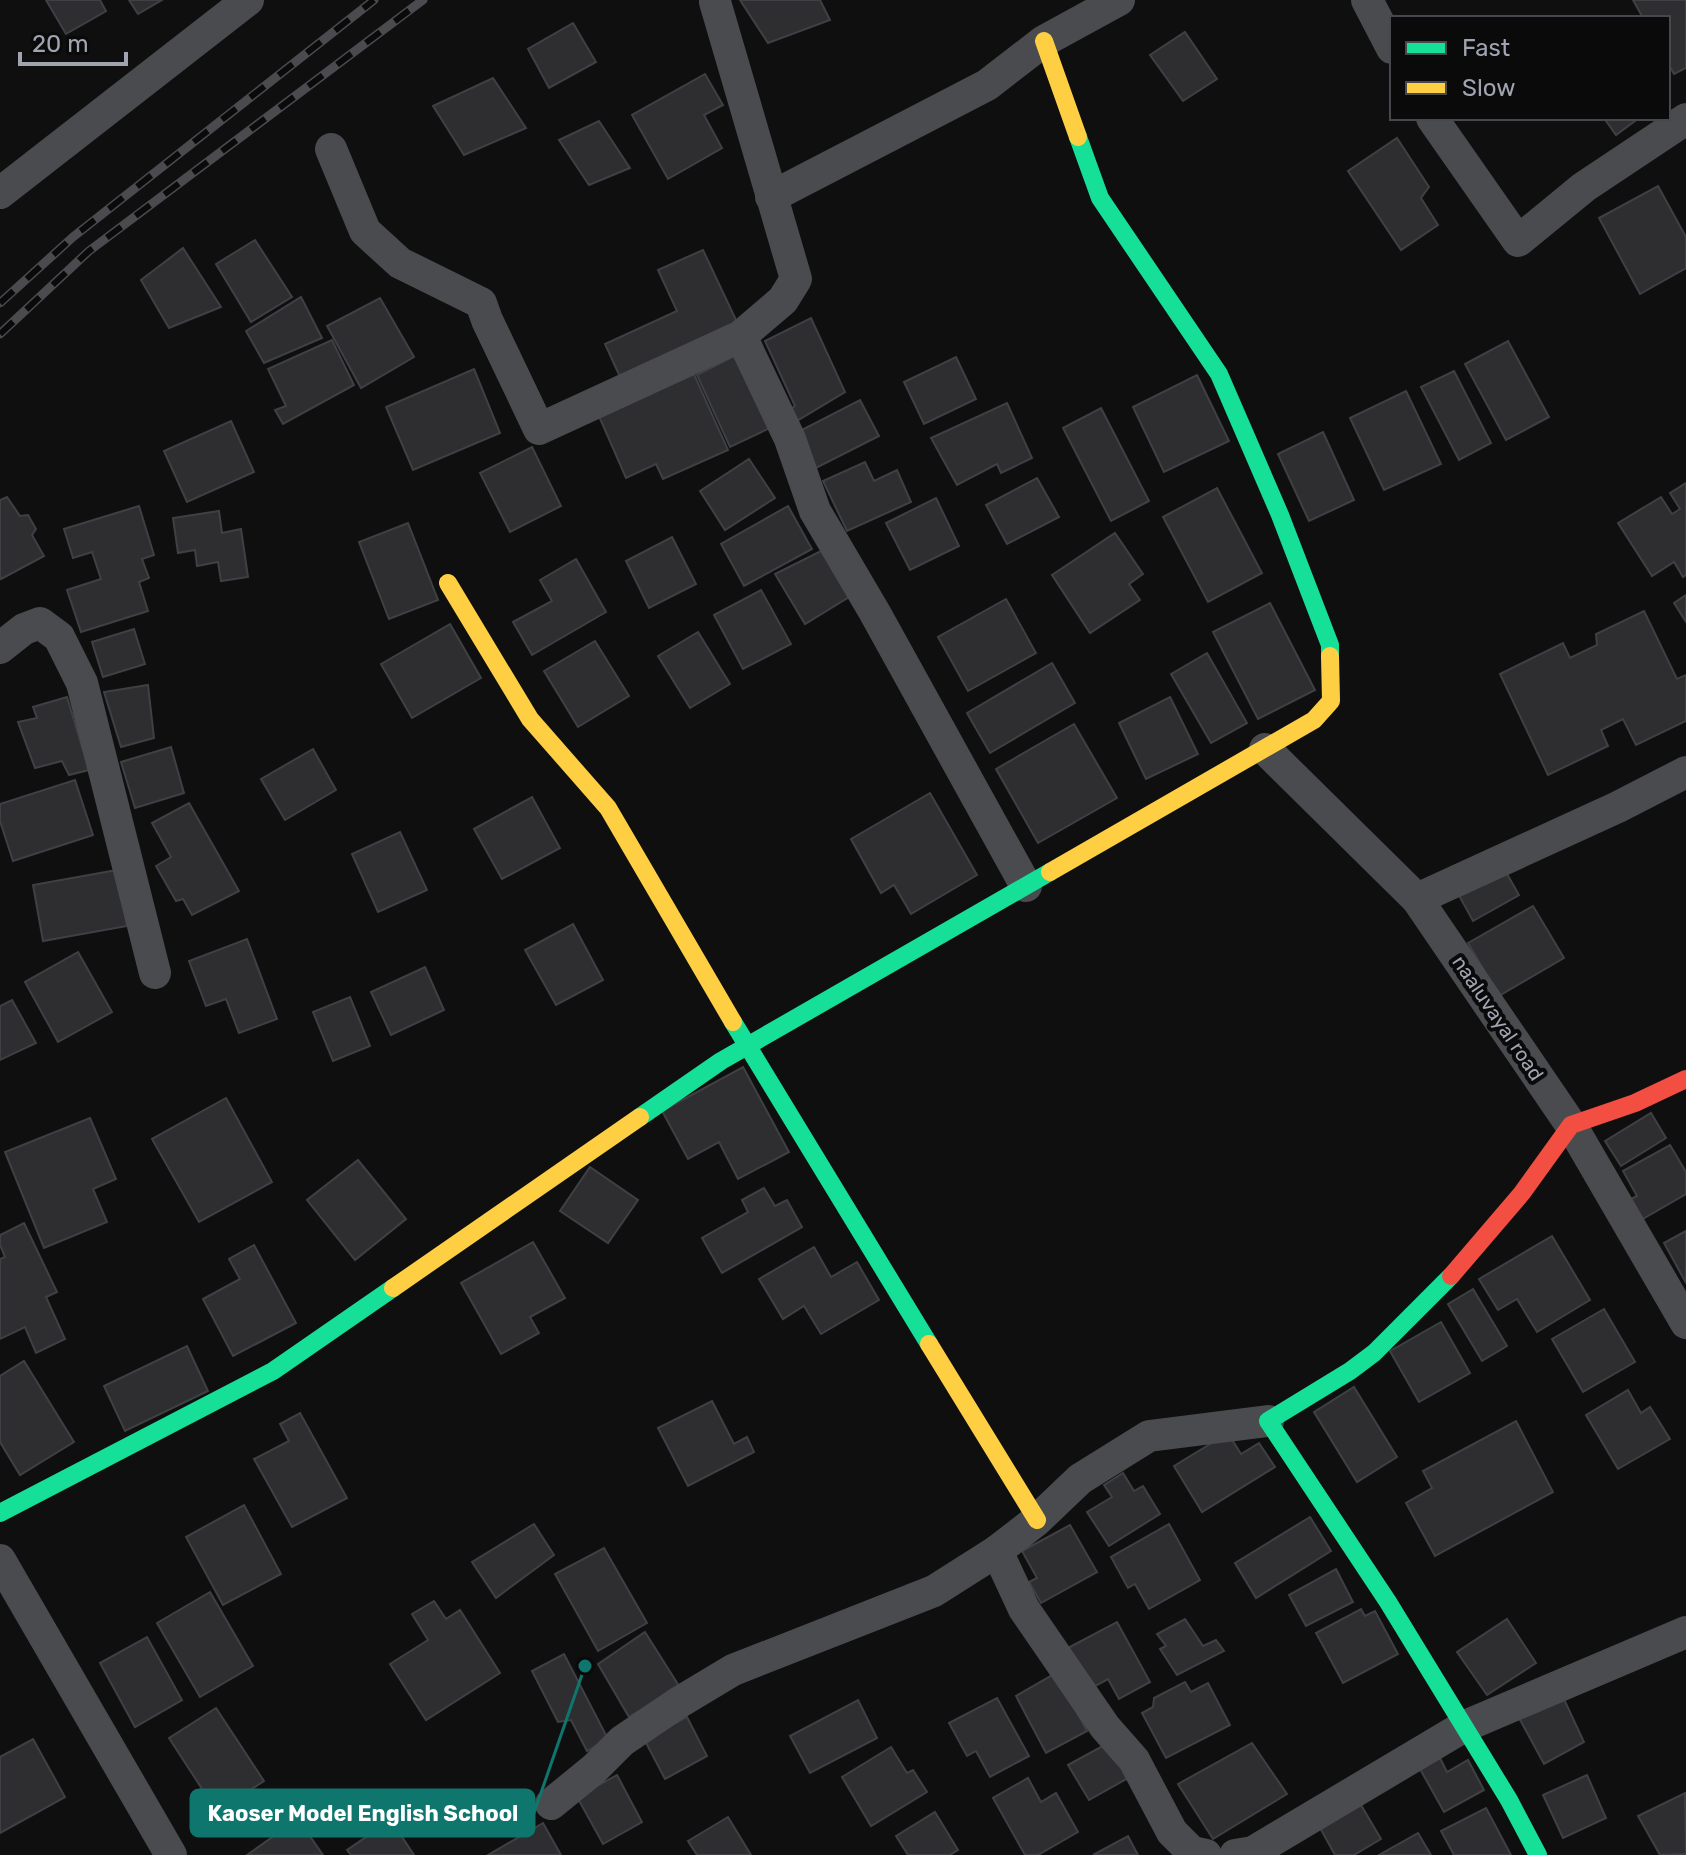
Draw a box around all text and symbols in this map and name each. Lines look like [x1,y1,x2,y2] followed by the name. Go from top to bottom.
[20,16,126,66] scale bar
[1390,16,1670,120] legend
[32,30,89,58] text: 20 m
[1462,34,1510,62] text: Fast
[1462,74,1515,102] text: Slow
[1447,951,1549,1085] street label: naaluvayal road
[191,1790,534,1836] callout: Kaoser Model English School
[208,1800,518,1827] text: Kaoser Model English School

